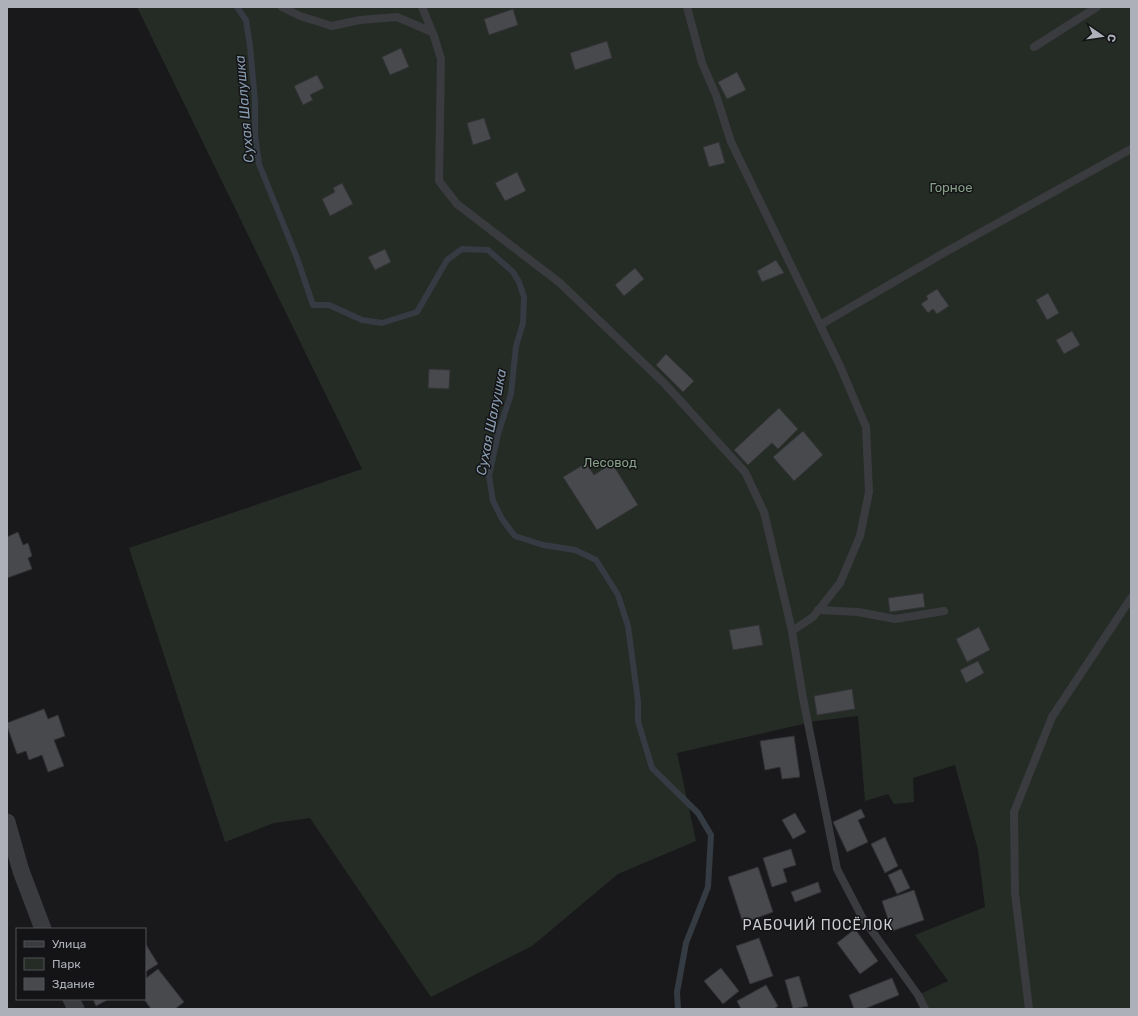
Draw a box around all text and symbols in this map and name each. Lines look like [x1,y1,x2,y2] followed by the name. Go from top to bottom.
[1082,16,1122,56] north arrow
[1104,33,1118,44] text: С
[231,54,258,164] water label: Сухая Шалушка
[929,180,973,195] park label: Горное
[473,367,510,477] water label: Сухая Шалушка
[583,455,637,470] park label: Лесовод
[743,916,893,934] district label: РАБОЧИЙ ПОСЁЛОК
[16,928,146,1000] legend
[52,937,86,951] text: Улица
[52,957,81,971] text: Парк
[52,977,95,991] text: Здание

